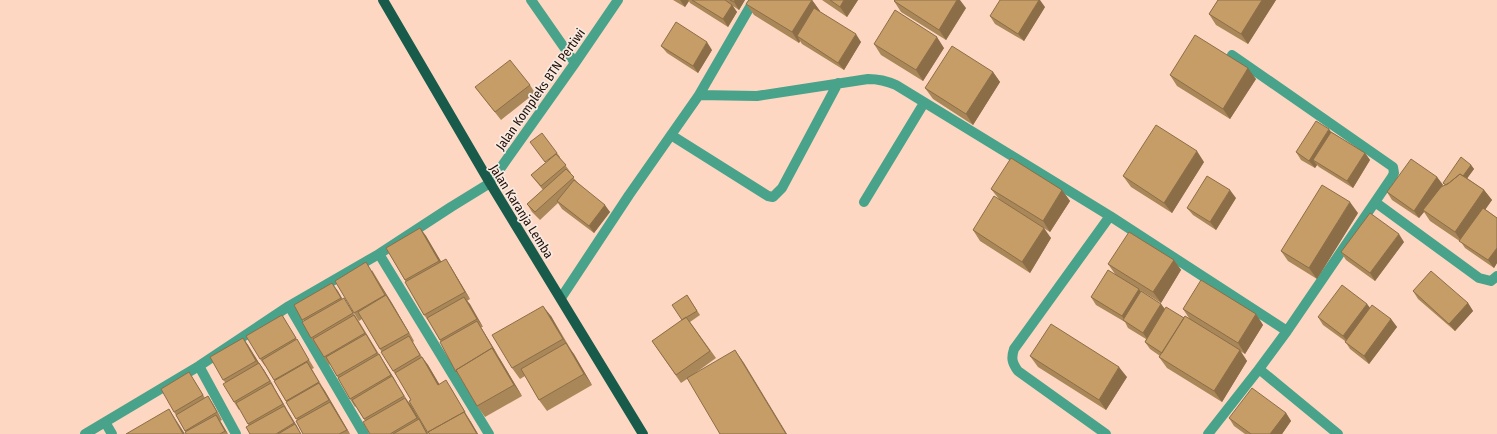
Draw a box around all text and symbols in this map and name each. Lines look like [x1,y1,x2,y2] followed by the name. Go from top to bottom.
[493,26,588,153] street label: Jalan Kompleks BTN Pertiwi
[487,162,556,261] street label: Jalan Karanja Lemba

